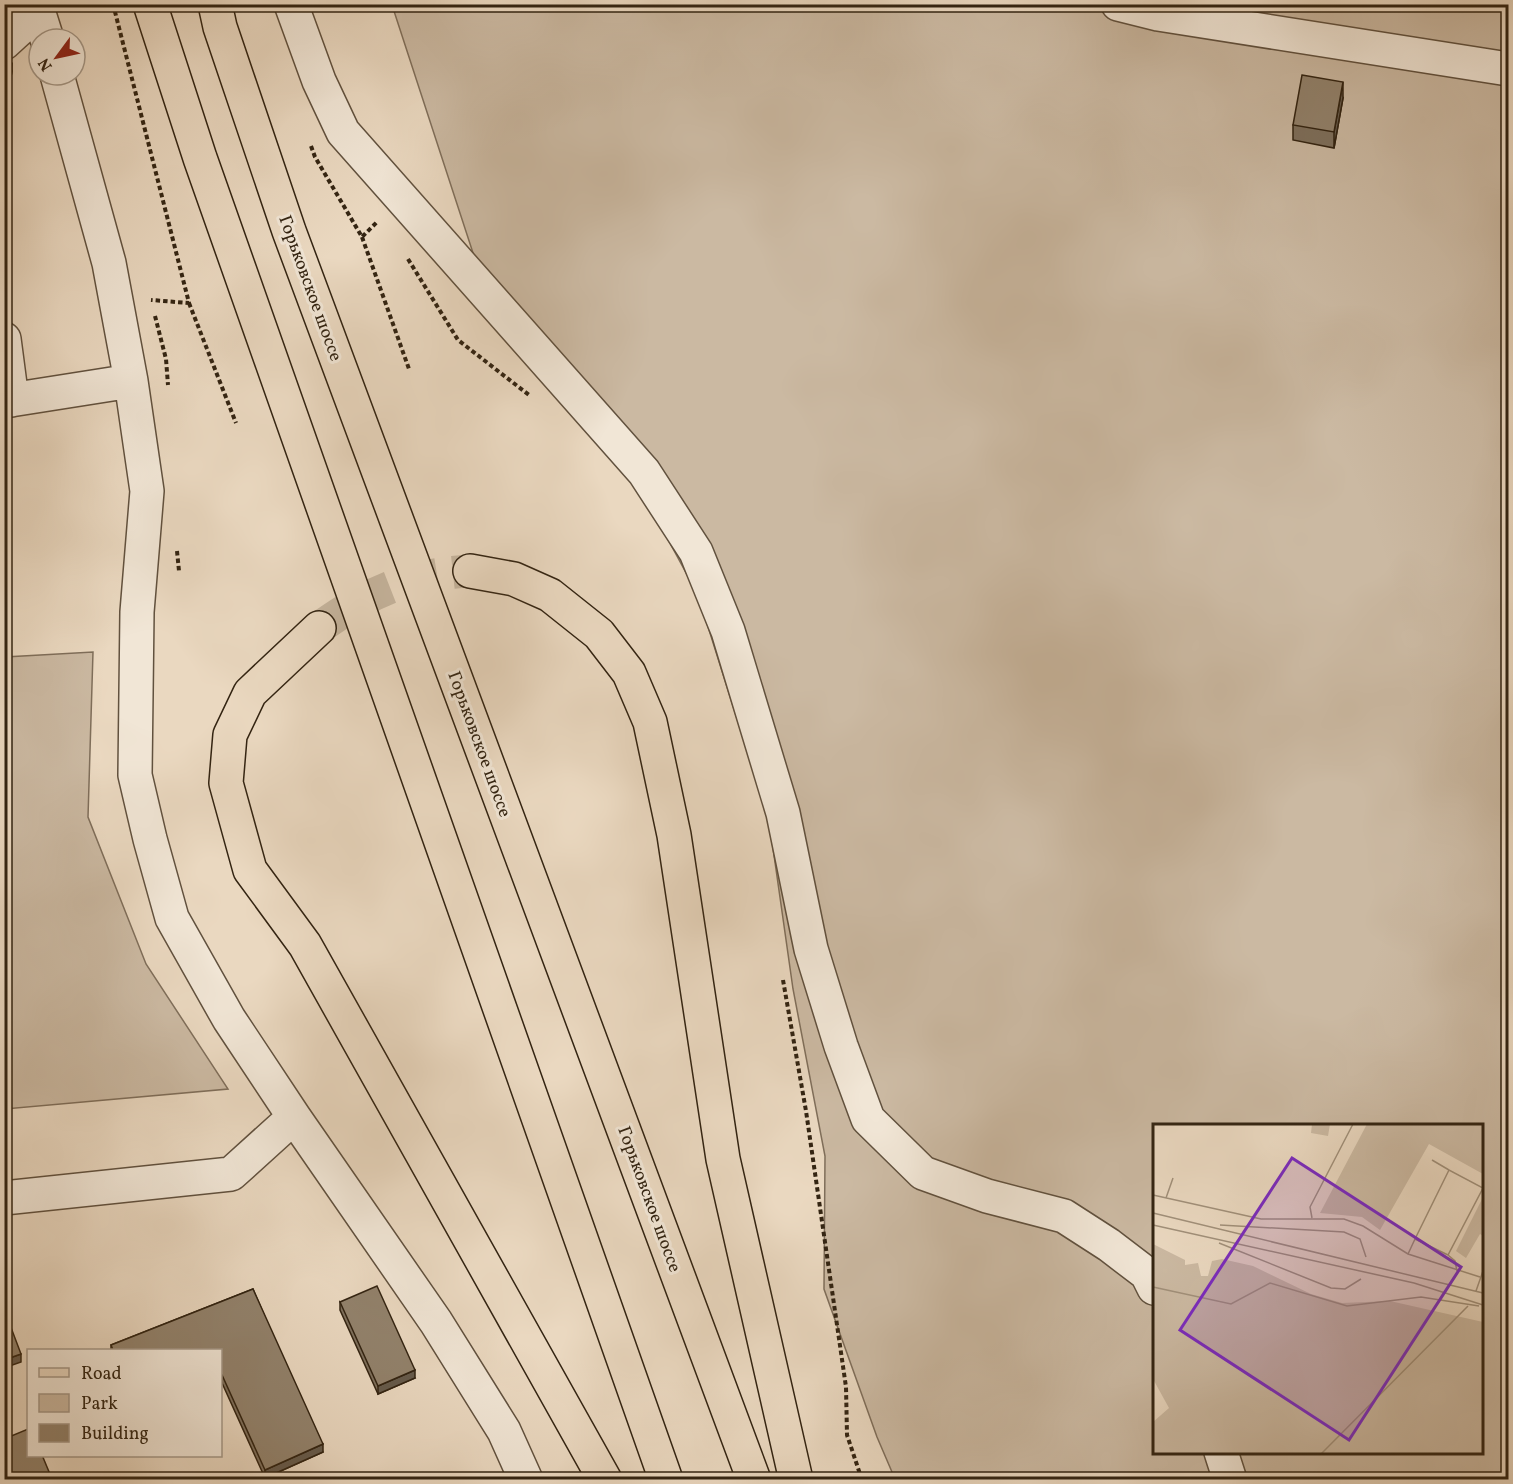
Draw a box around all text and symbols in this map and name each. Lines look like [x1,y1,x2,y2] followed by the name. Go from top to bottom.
[27,27,87,87] north arrow
[34,53,58,75] text: N
[272,212,348,365] street label: Горьковское шоссе
[441,668,517,821] street label: Горьковское шоссе
[611,1123,687,1276] street label: Горьковское шоссе
[1153,1124,1483,1454] inset map
[27,1349,222,1457] legend
[81,1362,122,1387] text: Road
[81,1392,118,1417] text: Park
[81,1422,149,1447] text: Building

